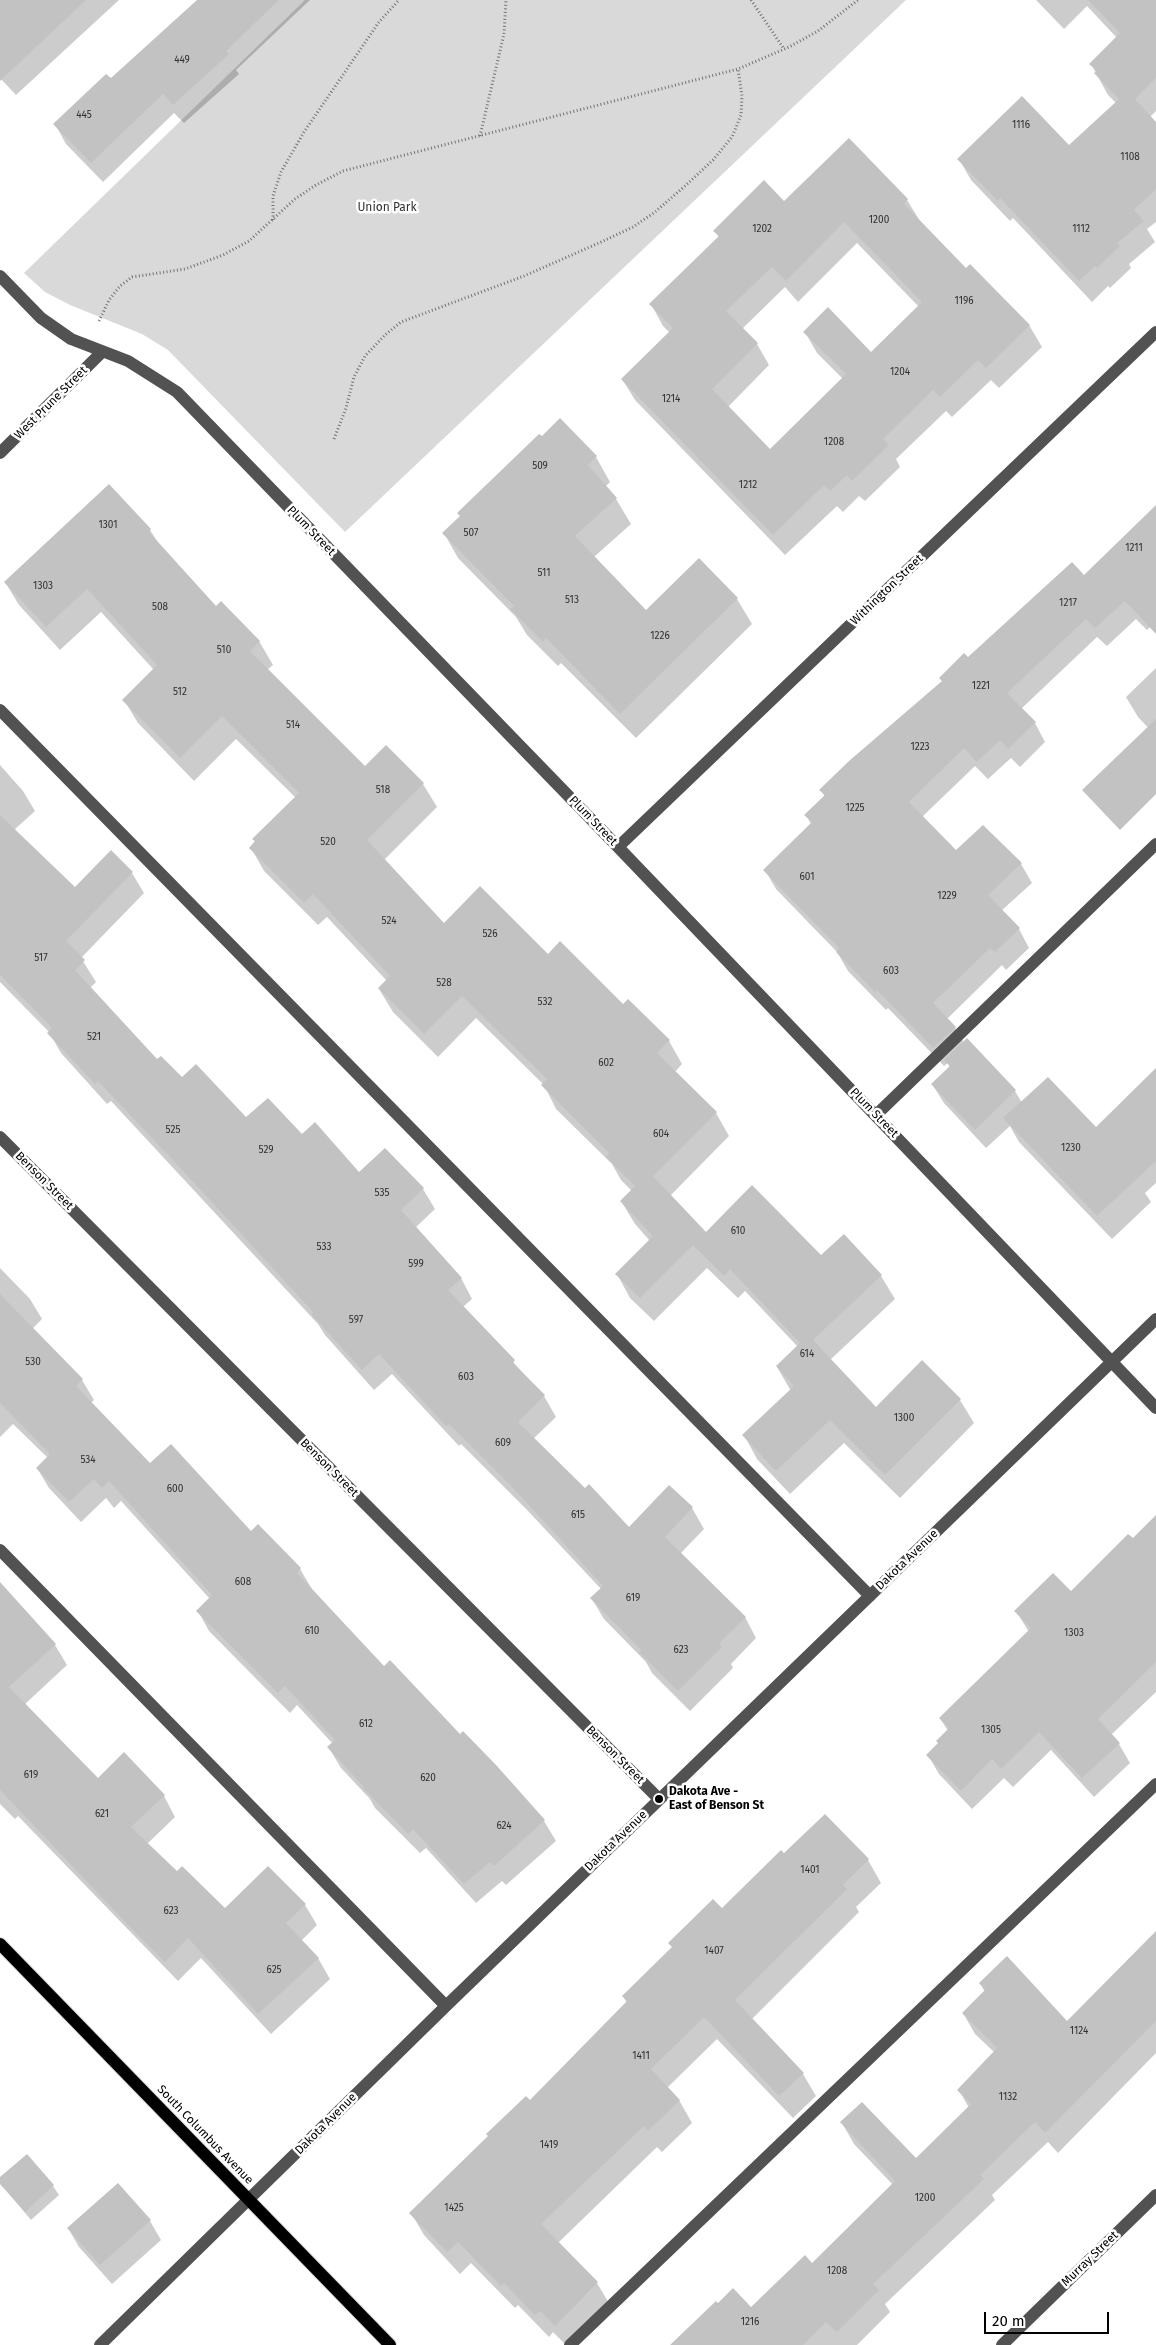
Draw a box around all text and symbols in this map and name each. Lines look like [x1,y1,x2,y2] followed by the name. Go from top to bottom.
[174,54,190,66] house number: 449
[76,109,92,121] house number: 445
[1012,119,1030,131] house number: 1116
[1120,151,1140,163] house number: 1108
[357,201,417,215] park label: Union Park
[869,214,889,226] house number: 1200
[752,223,772,235] house number: 1202
[1072,223,1090,235] house number: 1112
[954,295,974,307] house number: 1196
[12,364,90,442] street label: West Prune Street
[890,366,910,378] house number: 1204
[662,393,680,405] house number: 1214
[824,436,844,448] house number: 1208
[532,460,548,472] house number: 509
[739,479,757,491] house number: 1212
[284,503,338,559] street label: Plum Street
[99,519,117,531] house number: 1301
[464,527,478,539] house number: 507
[1125,542,1143,554] house number: 1211
[848,552,926,628] street label: Withington Street
[537,567,551,579] house number: 511
[33,580,53,592] house number: 1303
[565,594,579,606] house number: 513
[1059,597,1077,609] house number: 1217
[152,601,168,613] house number: 508
[650,630,670,642] house number: 1226
[217,644,231,656] house number: 510
[972,680,990,692] house number: 1221
[173,686,187,698] house number: 512
[286,719,300,731] house number: 514
[910,741,930,753] house number: 1223
[376,784,390,796] house number: 518
[566,793,620,849] street label: Plum Street
[845,802,865,814] house number: 1225
[320,836,336,848] house number: 520
[800,871,814,883] house number: 601
[937,890,957,902] house number: 1229
[382,915,396,927] house number: 524
[482,928,498,940] house number: 526
[34,952,48,964] house number: 517
[883,965,899,977] house number: 603
[436,977,452,989] house number: 528
[538,996,552,1008] house number: 532
[87,1031,101,1043] house number: 521
[598,1057,614,1069] house number: 602
[847,1085,901,1141] street label: Plum Street
[166,1124,180,1136] house number: 525
[653,1128,669,1140] house number: 604
[1061,1142,1081,1154] house number: 1230
[259,1144,273,1156] house number: 529
[12,1149,76,1213] street label: Benson Street
[375,1187,389,1199] house number: 535
[731,1225,745,1237] house number: 610
[317,1241,331,1253] house number: 533
[408,1258,424,1270] house number: 599
[349,1314,363,1326] house number: 597
[800,1348,814,1360] house number: 614
[25,1356,41,1368] house number: 530
[458,1371,474,1383] house number: 603
[894,1412,914,1424] house number: 1300
[297,1436,361,1500] street label: Benson Street
[495,1437,511,1449] house number: 609
[80,1454,96,1466] house number: 534
[167,1483,183,1495] house number: 600
[571,1509,585,1521] house number: 615
[873,1527,941,1593] street label: Dakota Avenue
[235,1576,251,1588] house number: 608
[626,1592,640,1604] house number: 619
[305,1625,319,1637] house number: 610
[1064,1627,1084,1639] house number: 1303
[673,1644,689,1656] house number: 623
[359,1718,373,1730] house number: 612
[583,1723,647,1787] street label: Benson Street
[981,1724,1001,1736] house number: 1305
[24,1769,38,1781] house number: 619
[420,1772,436,1784] house number: 620
[669,1785,764,1813] place label: Dakota Ave - East of Benson St
[653,1793,665,1805] marker: Dakota Ave - East of Benson St
[95,1808,109,1820] house number: 621
[582,1808,650,1874] street label: Dakota Avenue
[496,1820,512,1832] house number: 624
[800,1864,820,1876] house number: 1401
[163,1905,179,1917] house number: 623
[704,1945,724,1957] house number: 1407
[266,1964,282,1976] house number: 625
[1070,2025,1088,2037] house number: 1124
[632,2050,650,2062] house number: 1411
[154,2082,256,2188] street label: South Columbus Avenue
[292,2090,360,2158] street label: Dakota Avenue
[999,2091,1017,2103] house number: 1132
[540,2139,558,2151] house number: 1419
[915,2192,935,2204] house number: 1200
[444,2202,464,2214] house number: 1425
[1059,2228,1121,2290] street label: Murray Street
[827,2265,847,2277] house number: 1208
[986,2302,1111,2334] scale bar
[992,2312,1025,2330] text: 20 m
[741,2316,759,2328] house number: 1216

